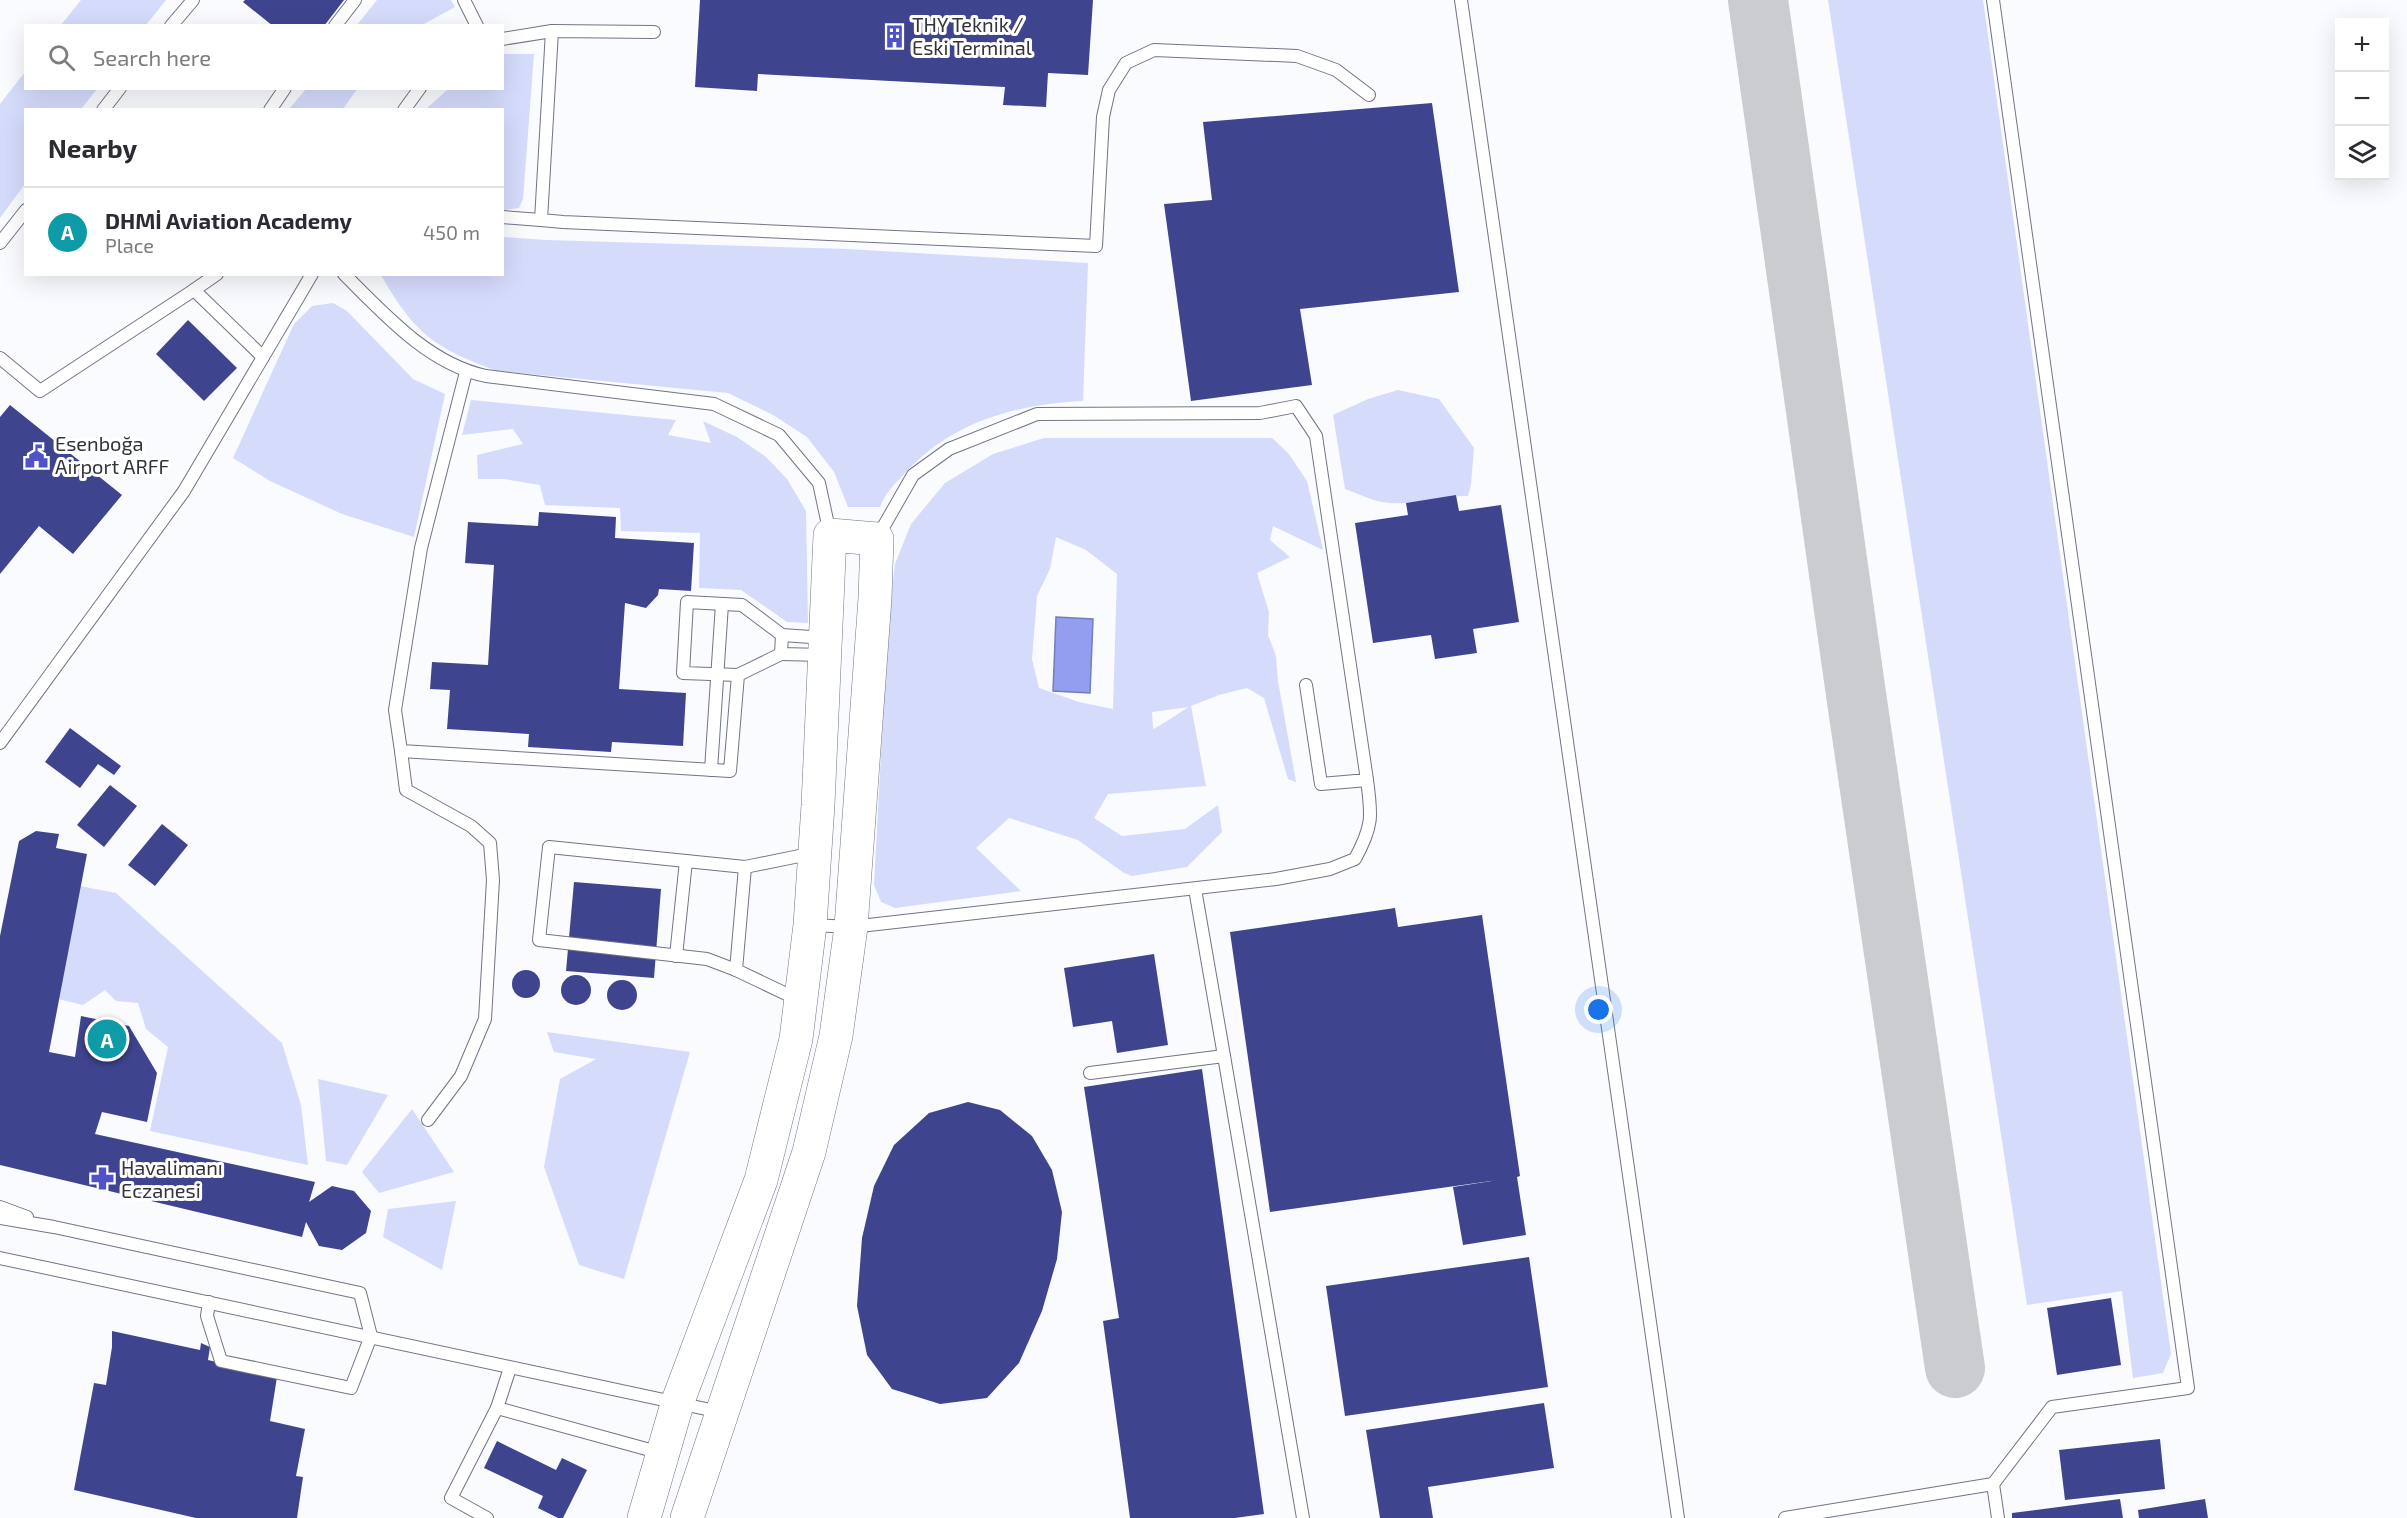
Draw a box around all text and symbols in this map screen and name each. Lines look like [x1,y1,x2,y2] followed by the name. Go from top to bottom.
[912,12,1032,59] place label: THY Teknik / Eski Terminal
[2335,18,2389,180] map controls
[2335,18,2389,72] button: +
[881,23,907,49] building icon: THY Teknik / Eski Terminal
[24,24,504,90] search box
[45,41,78,74] icon: search
[93,44,211,70] text: Search here
[2335,72,2389,126] button: −
[2335,126,2389,180] button: layers
[48,132,137,163] text: Nearby
[105,207,352,233] text: DHMİ Aviation Academy
[61,220,74,244] text: A
[423,220,480,244] text: 450 m
[105,233,154,257] text: Place
[55,431,170,478] place label: Esenboğa Airport ARFF
[24,443,50,469] public building icon: Esenboğa Airport ARFF
[1584,995,1613,1024] your location
[88,1016,126,1062] pin: A
[121,1155,223,1202] place label: Havalimanı Eczanesi
[90,1166,116,1192] pharmacy icon: Havalimanı Eczanesi

